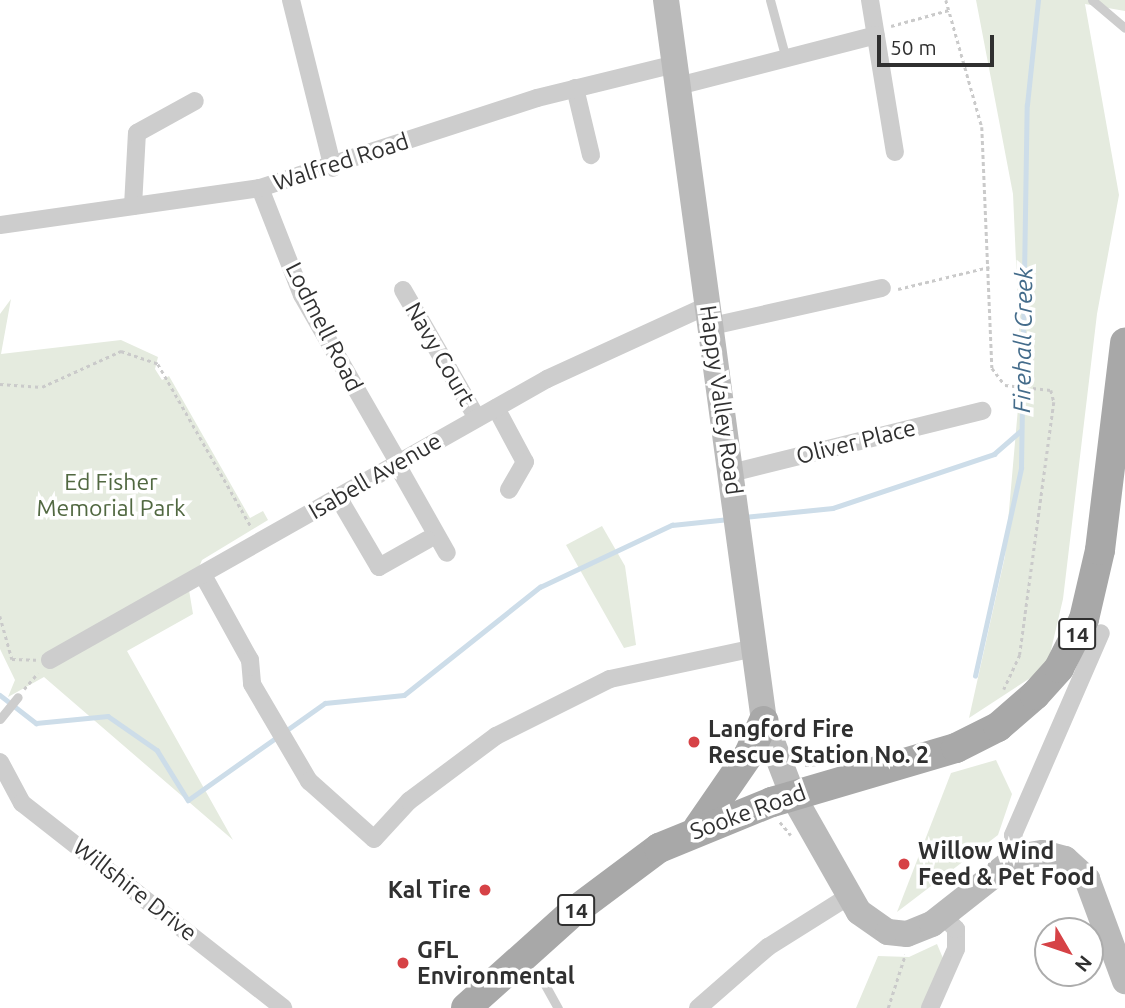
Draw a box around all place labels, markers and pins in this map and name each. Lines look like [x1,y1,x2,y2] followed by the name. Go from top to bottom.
[708,715,929,769] place label: Langford Fire Rescue Station No. 2
[686,734,702,750] marker: Langford Fire Rescue Station No. 2
[918,837,1095,891] place label: Willow Wind Feed & Pet Food
[896,856,912,872] marker: Willow Wind Feed & Pet Food
[388,876,471,904] place label: Kal Tire
[477,882,493,898] marker: Kal Tire
[417,936,575,990] place label: GFL Environmental
[395,955,411,971] marker: GFL Environmental

